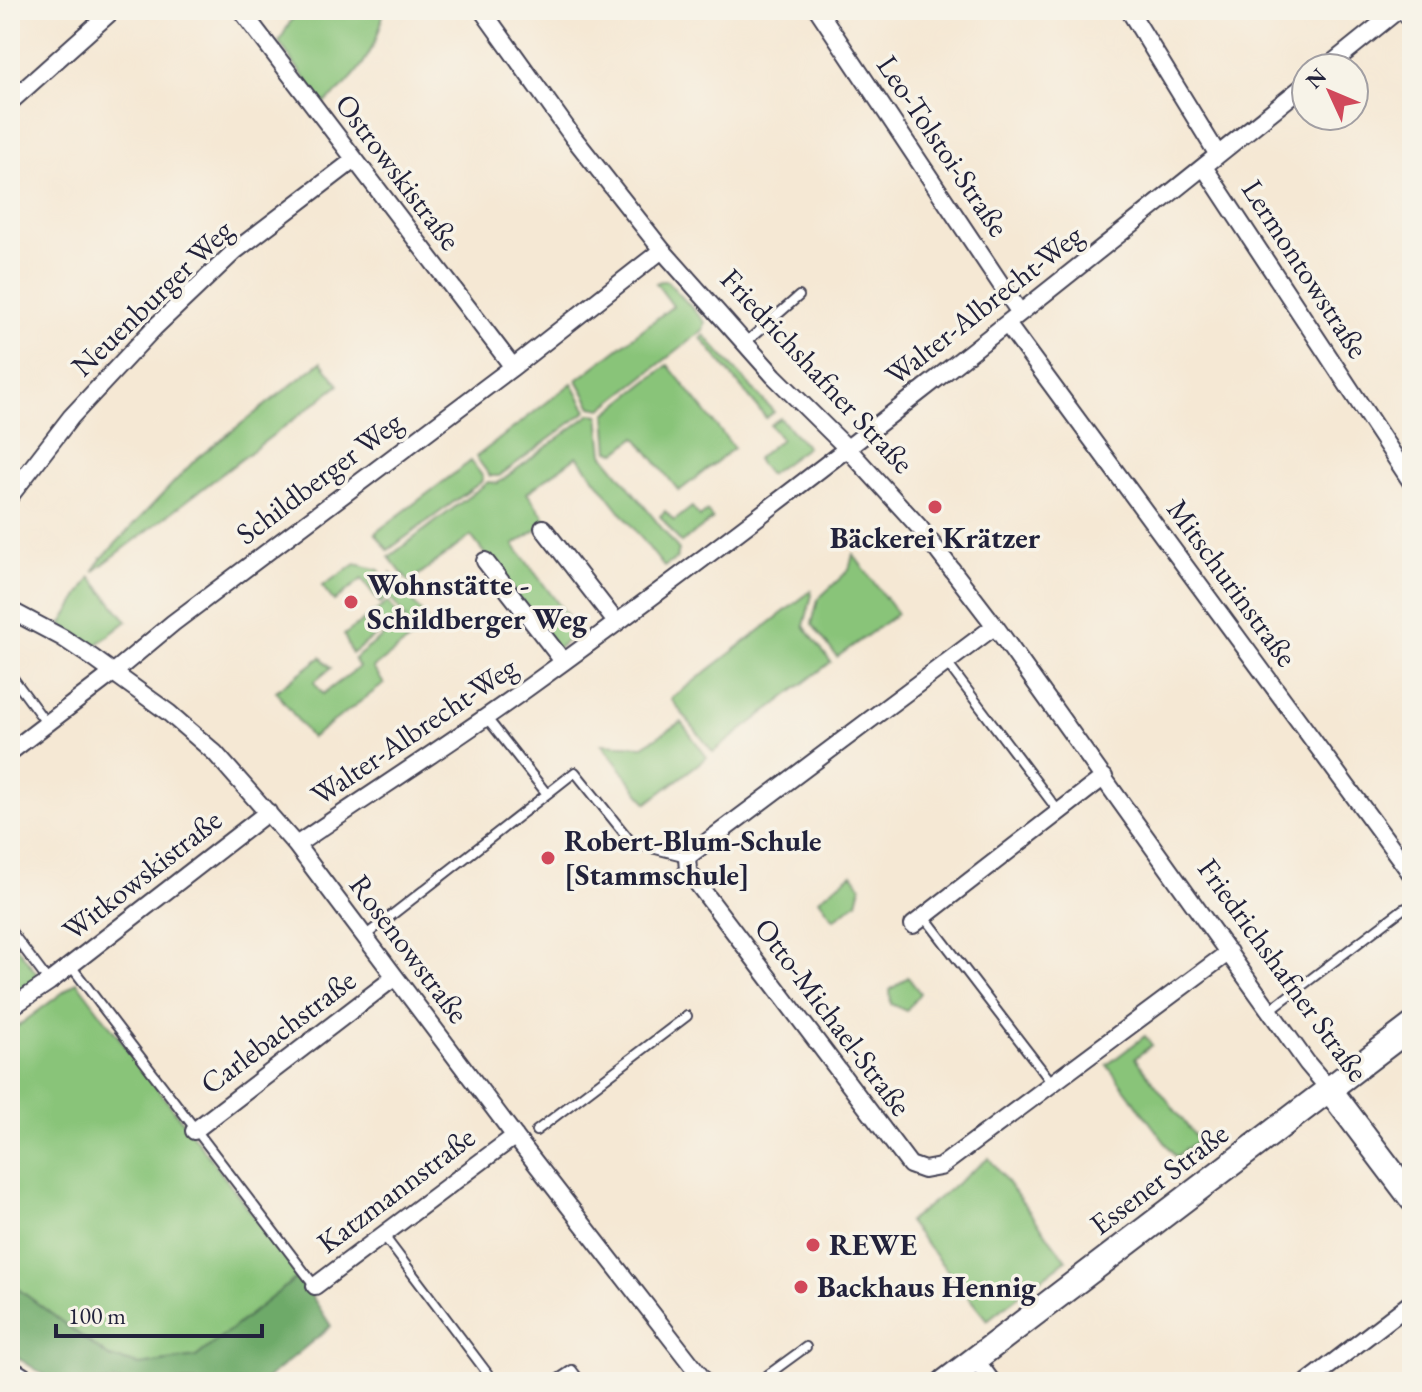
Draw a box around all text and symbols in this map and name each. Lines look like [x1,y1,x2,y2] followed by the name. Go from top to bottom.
[868,48,1018,244] street label: Leo-Tolstoi-Straße
[1290,52,1370,132] north arrow
[1299,62,1333,95] text: N
[327,86,470,258] street label: Ostrowskistraße
[1233,172,1378,366] street label: Lermontowstraße
[63,210,241,385] street label: Neuenburger Weg
[877,215,1091,394] street label: Walter-Albrecht-Weg
[712,260,923,481] street label: Friedrichshafner Straße
[228,402,410,553] street label: Schildberger Weg
[1158,491,1306,674] street label: Mitschurinstraße
[926,498,944,516] marker: Bäckerei Krätzer
[830,518,1041,557] place label: Bäckerei Krätzer
[367,565,588,638] place label: Wohnstätte - Schildberger Weg
[342,593,360,611] marker: Wohnstätte - Schildberger Weg
[303,647,525,814] street label: Walter-Albrecht-Weg
[54,800,229,949] street label: Witkowskistraße
[564,821,822,894] place label: Robert-Blum-Schule [Stammschule]
[539,849,557,867] marker: Robert-Blum-Schule [Stammschule]
[1189,850,1378,1089] street label: Friedrichshafner Straße
[341,867,478,1031] street label: Rosenowstraße
[746,910,921,1124] street label: Otto-Michael-Straße
[192,960,363,1103] street label: Carlebachstraße
[1082,1114,1236,1243] street label: Essener Straße
[309,1117,483,1262] street label: Katzmannstraße
[829,1225,917,1264] place label: REWE
[804,1236,822,1254] marker: REWE
[817,1267,1037,1306] place label: Backhaus Hennig
[792,1278,810,1296] marker: Backhaus Hennig
[56,1288,262,1338] scale bar
[68,1300,126,1331] text: 100 m

